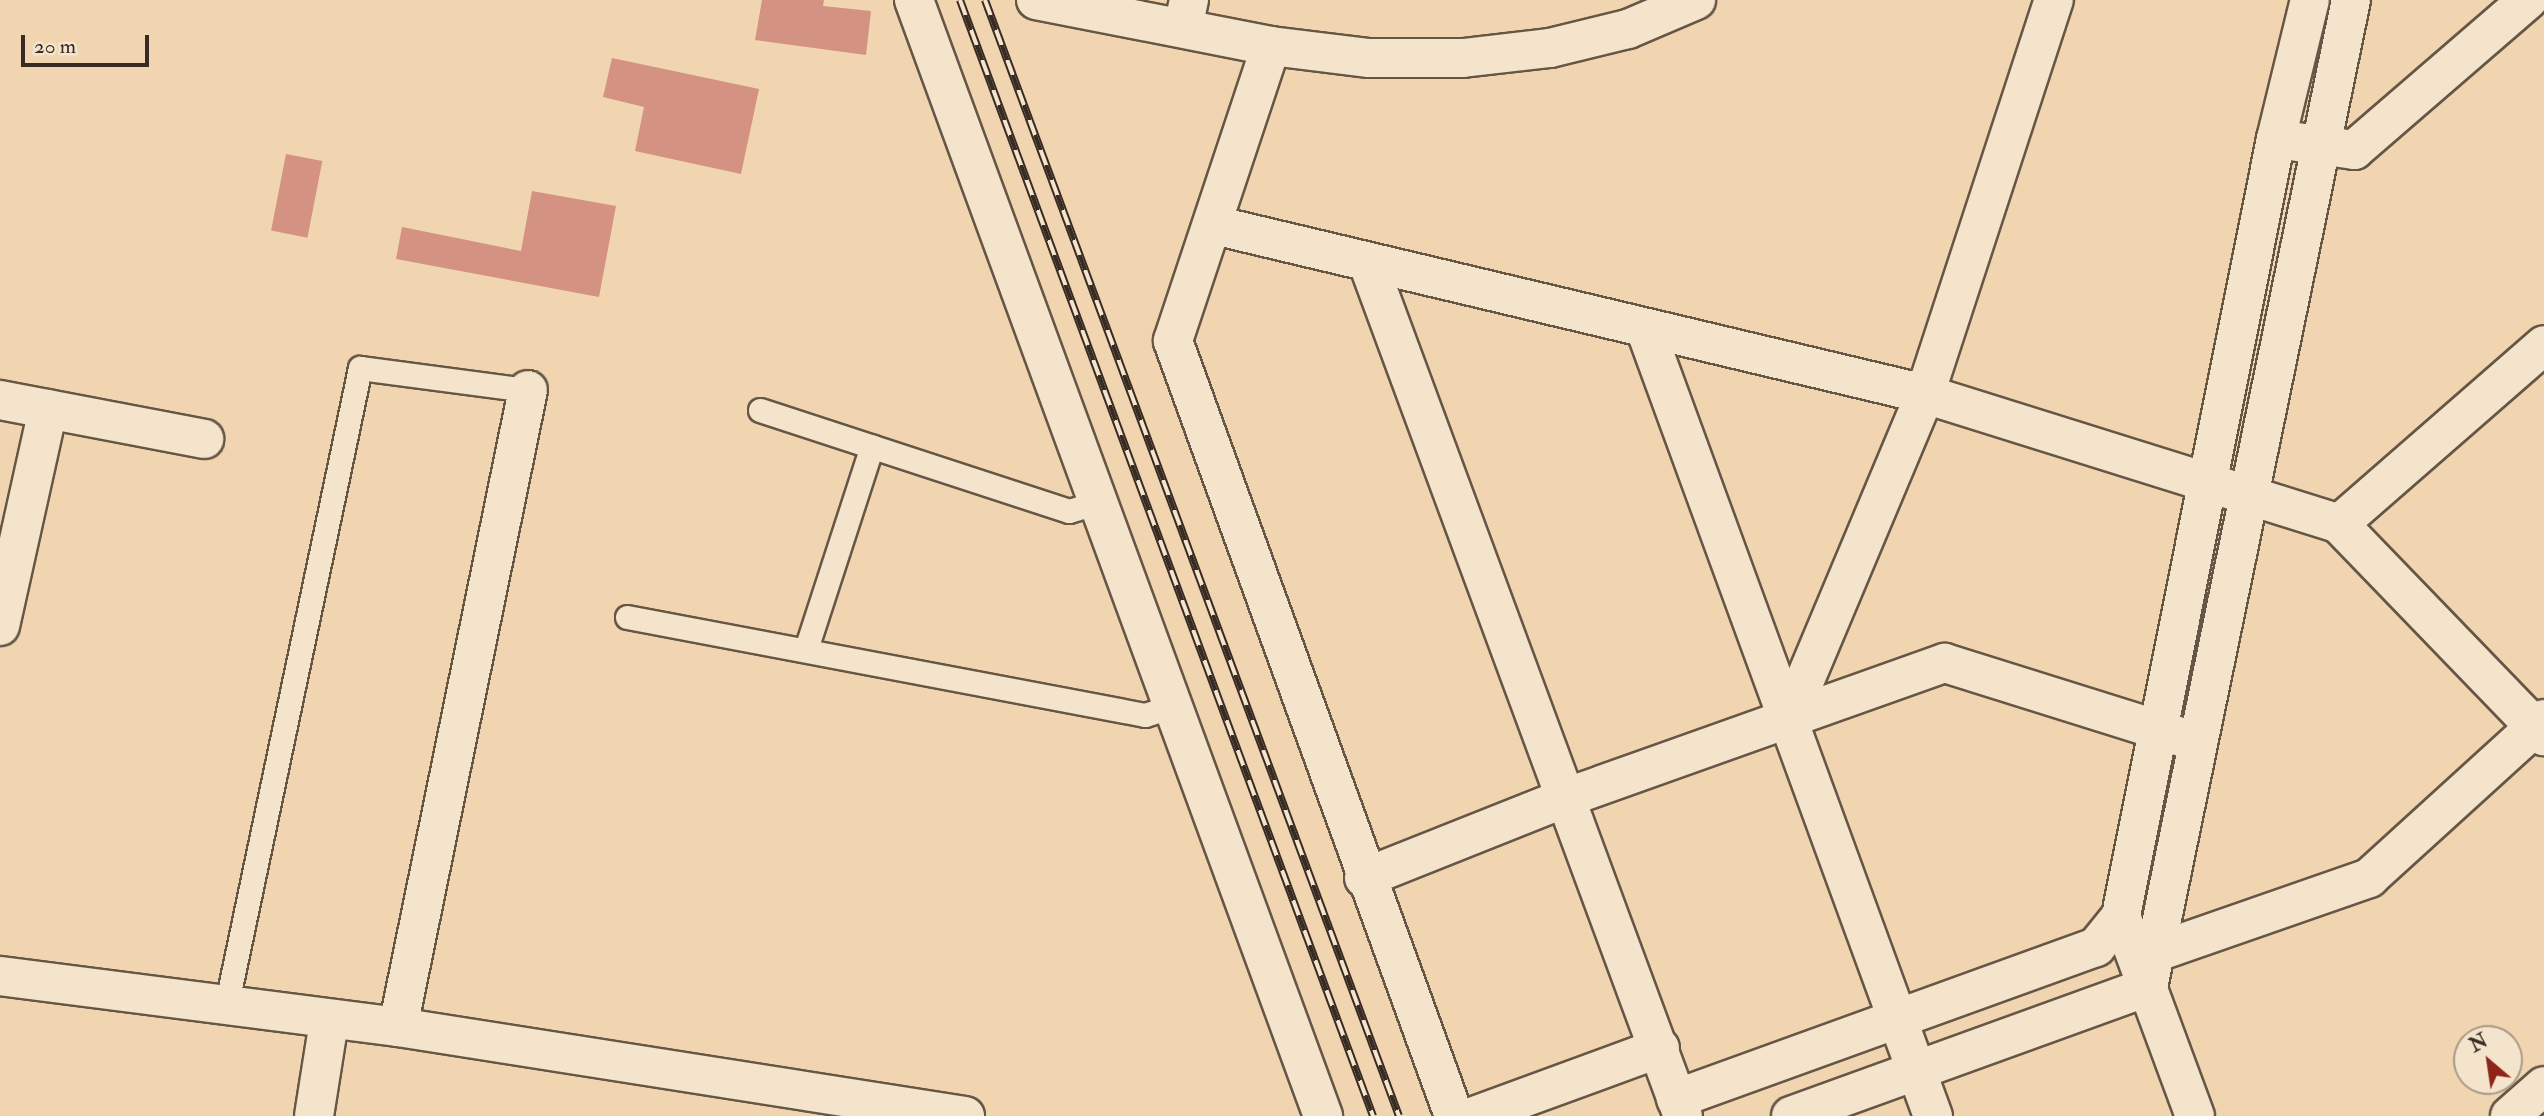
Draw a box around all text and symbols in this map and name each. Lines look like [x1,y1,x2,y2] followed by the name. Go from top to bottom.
[24,21,152,65] scale bar
[34,33,76,60] text: 20 m
[2453,1025,2523,1095] north arrow
[2466,1029,2492,1058] text: N

